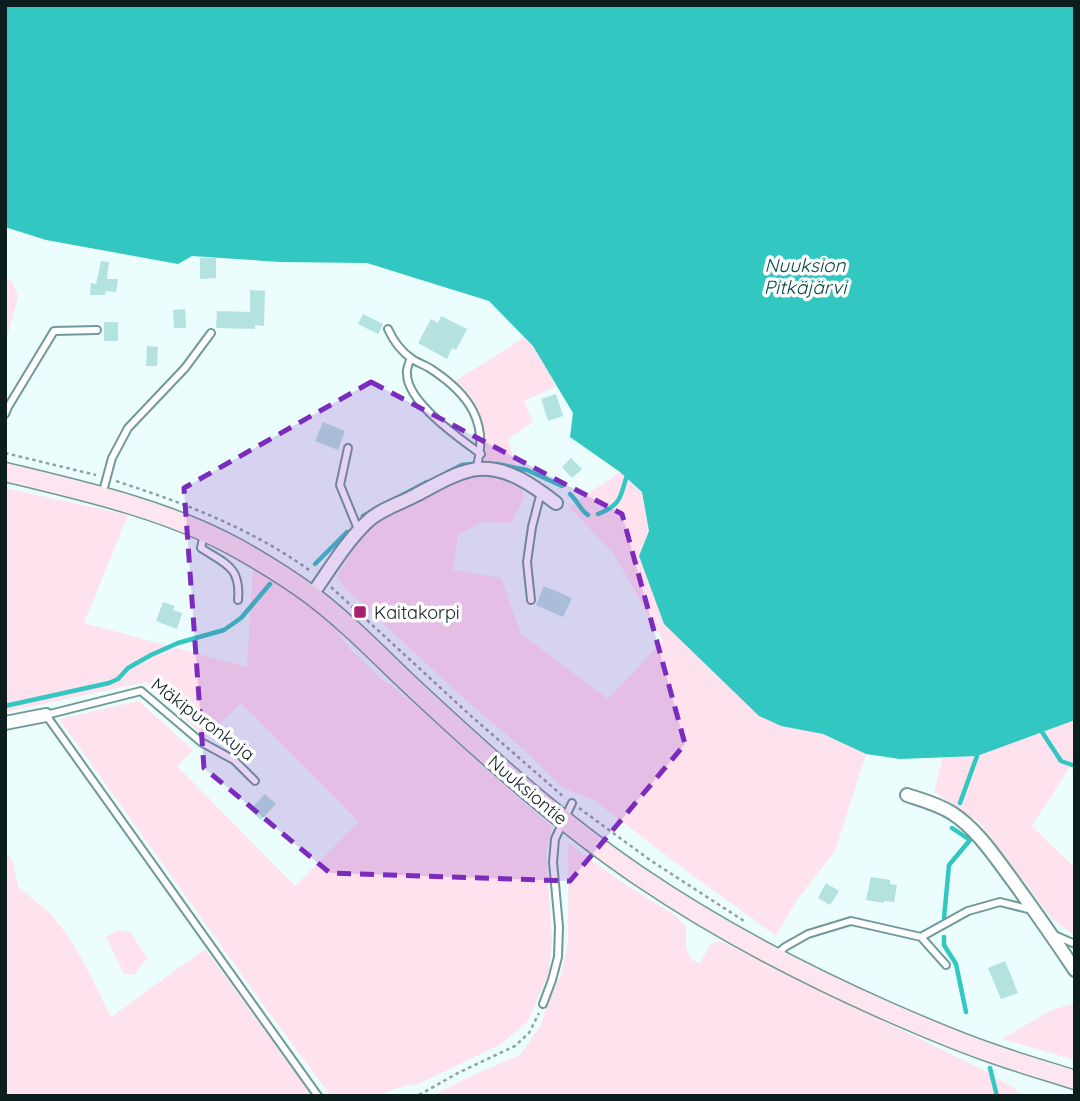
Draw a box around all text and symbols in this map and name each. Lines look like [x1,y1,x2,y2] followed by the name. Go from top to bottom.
[764,253,848,299] water label: Nuuksion Pitkäjärvi
[374,601,460,624] place label: Kaitakorpi
[352,604,368,620] marker: Kaitakorpi
[147,673,259,765] street label: Mäkipuronkuja
[484,750,572,830] street label: Nuuksiontie

